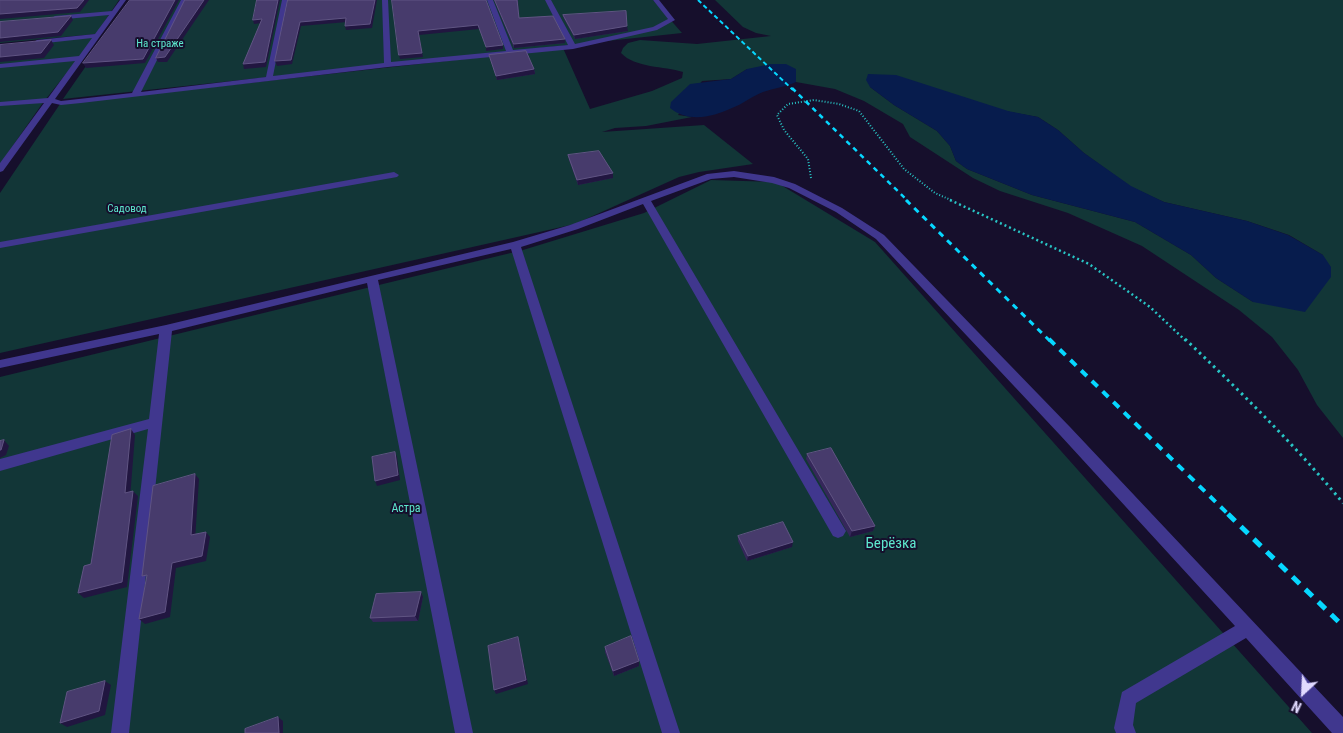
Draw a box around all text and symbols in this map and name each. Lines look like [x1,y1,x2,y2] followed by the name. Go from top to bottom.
[136,37,184,51] park label: На страже
[107,202,147,216] park label: Садовод
[391,502,421,516] park label: Астра
[866,535,916,553] park label: Берёзка
[1278,668,1328,718] north arrow
[1289,698,1304,716] text: N

